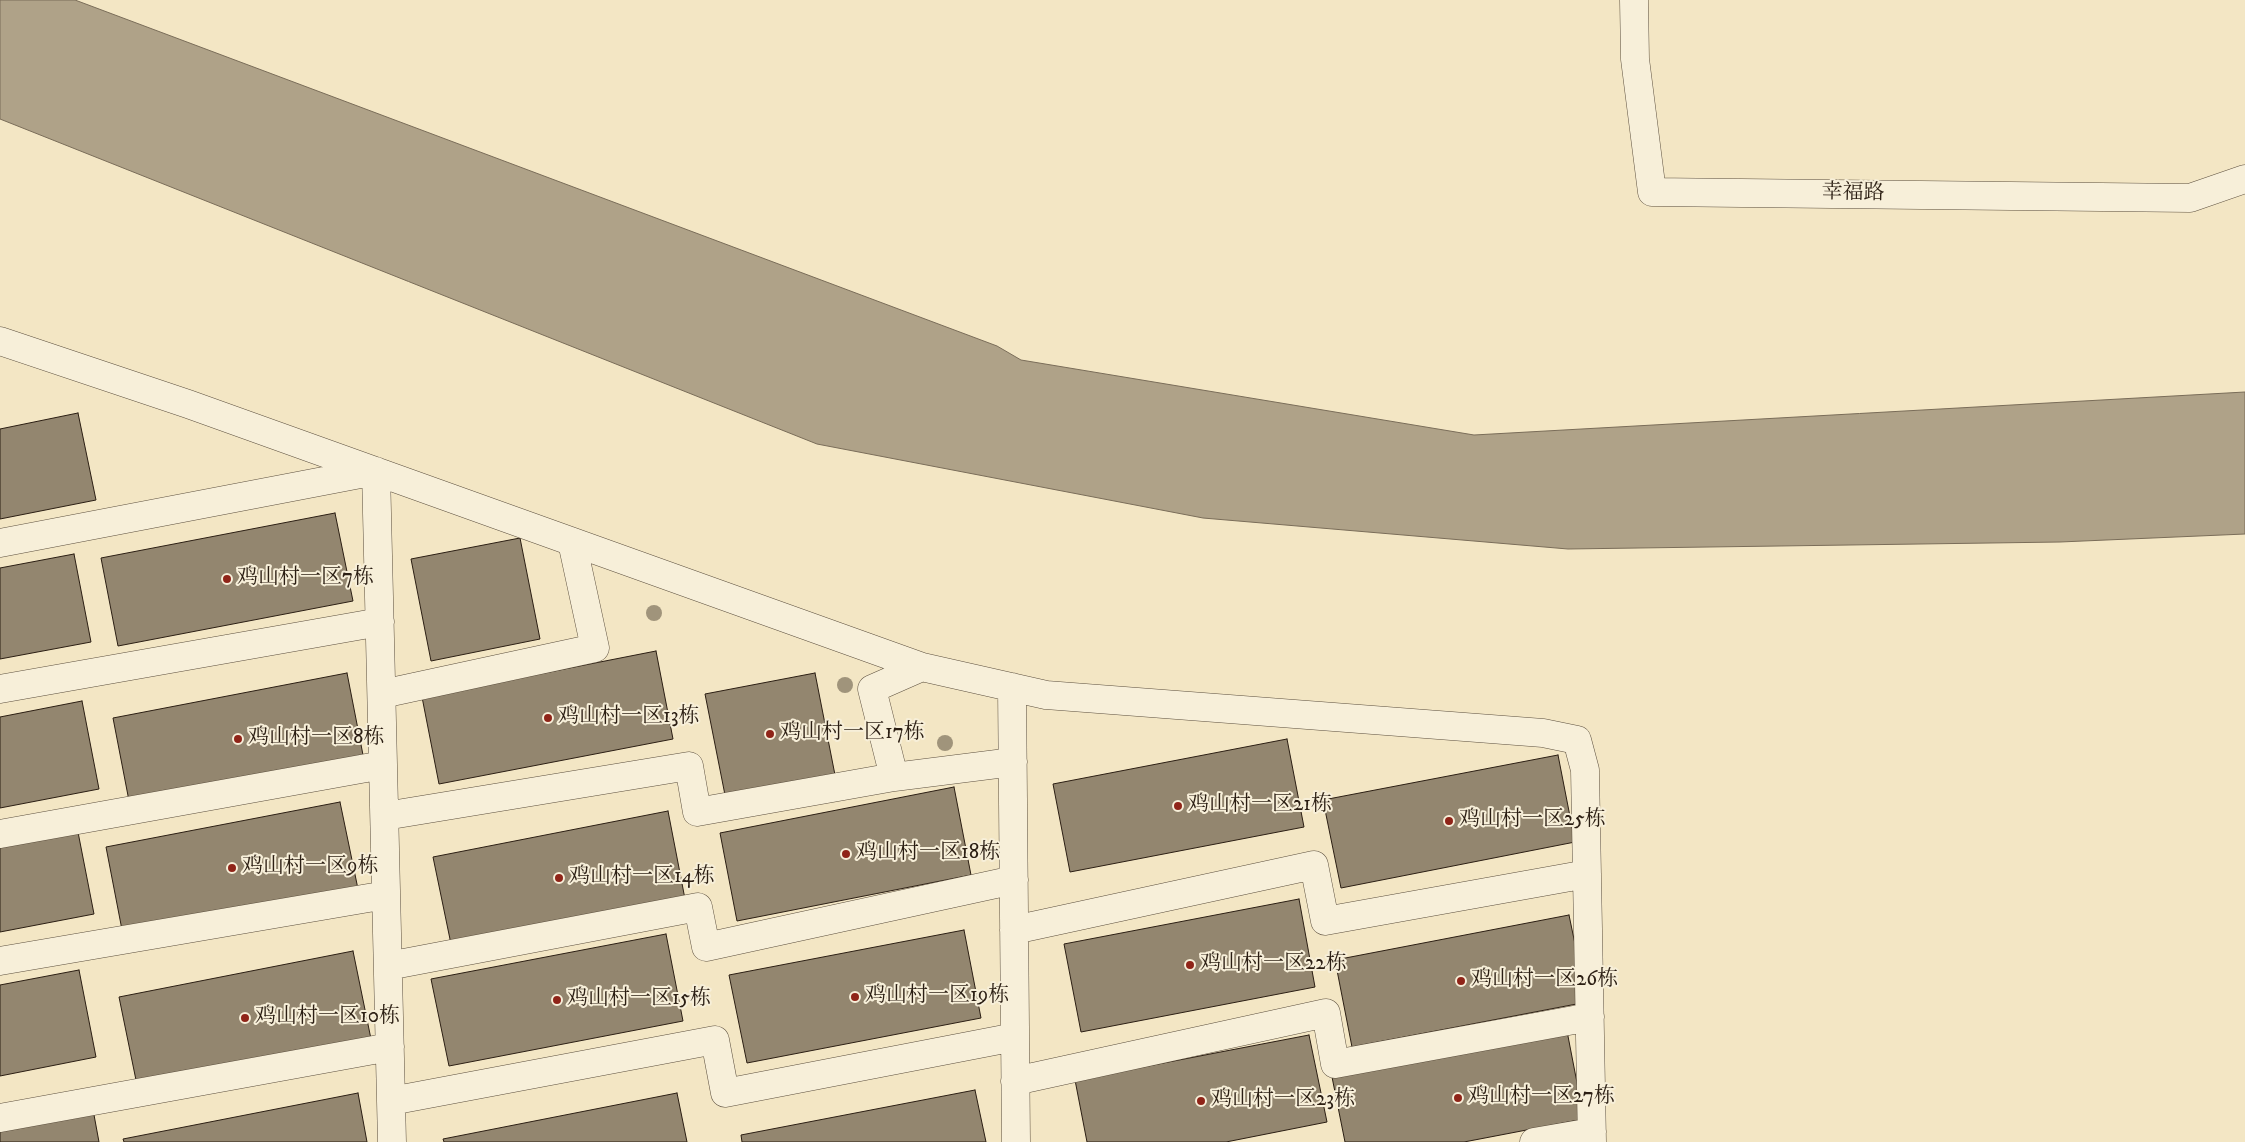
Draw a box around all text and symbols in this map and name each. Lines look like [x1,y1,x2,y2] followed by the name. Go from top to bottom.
[1821,181,1885,207] street label: 幸福路
[237,566,374,592] place label: 鸡山村一区7栋
[221,573,233,585] marker: 鸡山村一区7栋
[558,705,700,731] place label: 鸡山村一区13栋
[542,712,554,724] marker: 鸡山村一区13栋
[780,721,925,747] place label: 鸡山村一区17栋
[248,726,385,752] place label: 鸡山村一区8栋
[764,728,776,740] marker: 鸡山村一区17栋
[232,733,244,745] marker: 鸡山村一区8栋
[1188,793,1332,819] place label: 鸡山村一区21栋
[1172,800,1184,812] marker: 鸡山村一区21栋
[1459,808,1606,834] place label: 鸡山村一区25栋
[1443,815,1455,827] marker: 鸡山村一区25栋
[856,841,1000,867] place label: 鸡山村一区18栋
[840,848,852,860] marker: 鸡山村一区18栋
[242,855,378,881] place label: 鸡山村一区9栋
[226,862,238,874] marker: 鸡山村一区9栋
[569,865,715,891] place label: 鸡山村一区14栋
[553,872,565,884] marker: 鸡山村一区14栋
[1200,952,1347,978] place label: 鸡山村一区22栋
[1184,959,1196,971] marker: 鸡山村一区22栋
[1471,968,1618,994] place label: 鸡山村一区26栋
[1455,975,1467,987] marker: 鸡山村一区26栋
[865,984,1009,1010] place label: 鸡山村一区19栋
[567,987,711,1013] place label: 鸡山村一区15栋
[849,991,861,1003] marker: 鸡山村一区19栋
[551,994,563,1006] marker: 鸡山村一区15栋
[255,1005,400,1031] place label: 鸡山村一区10栋
[239,1012,251,1024] marker: 鸡山村一区10栋
[1468,1085,1615,1111] place label: 鸡山村一区27栋
[1211,1088,1355,1114] place label: 鸡山村一区23栋
[1452,1092,1464,1104] marker: 鸡山村一区27栋
[1195,1095,1207,1107] marker: 鸡山村一区23栋

